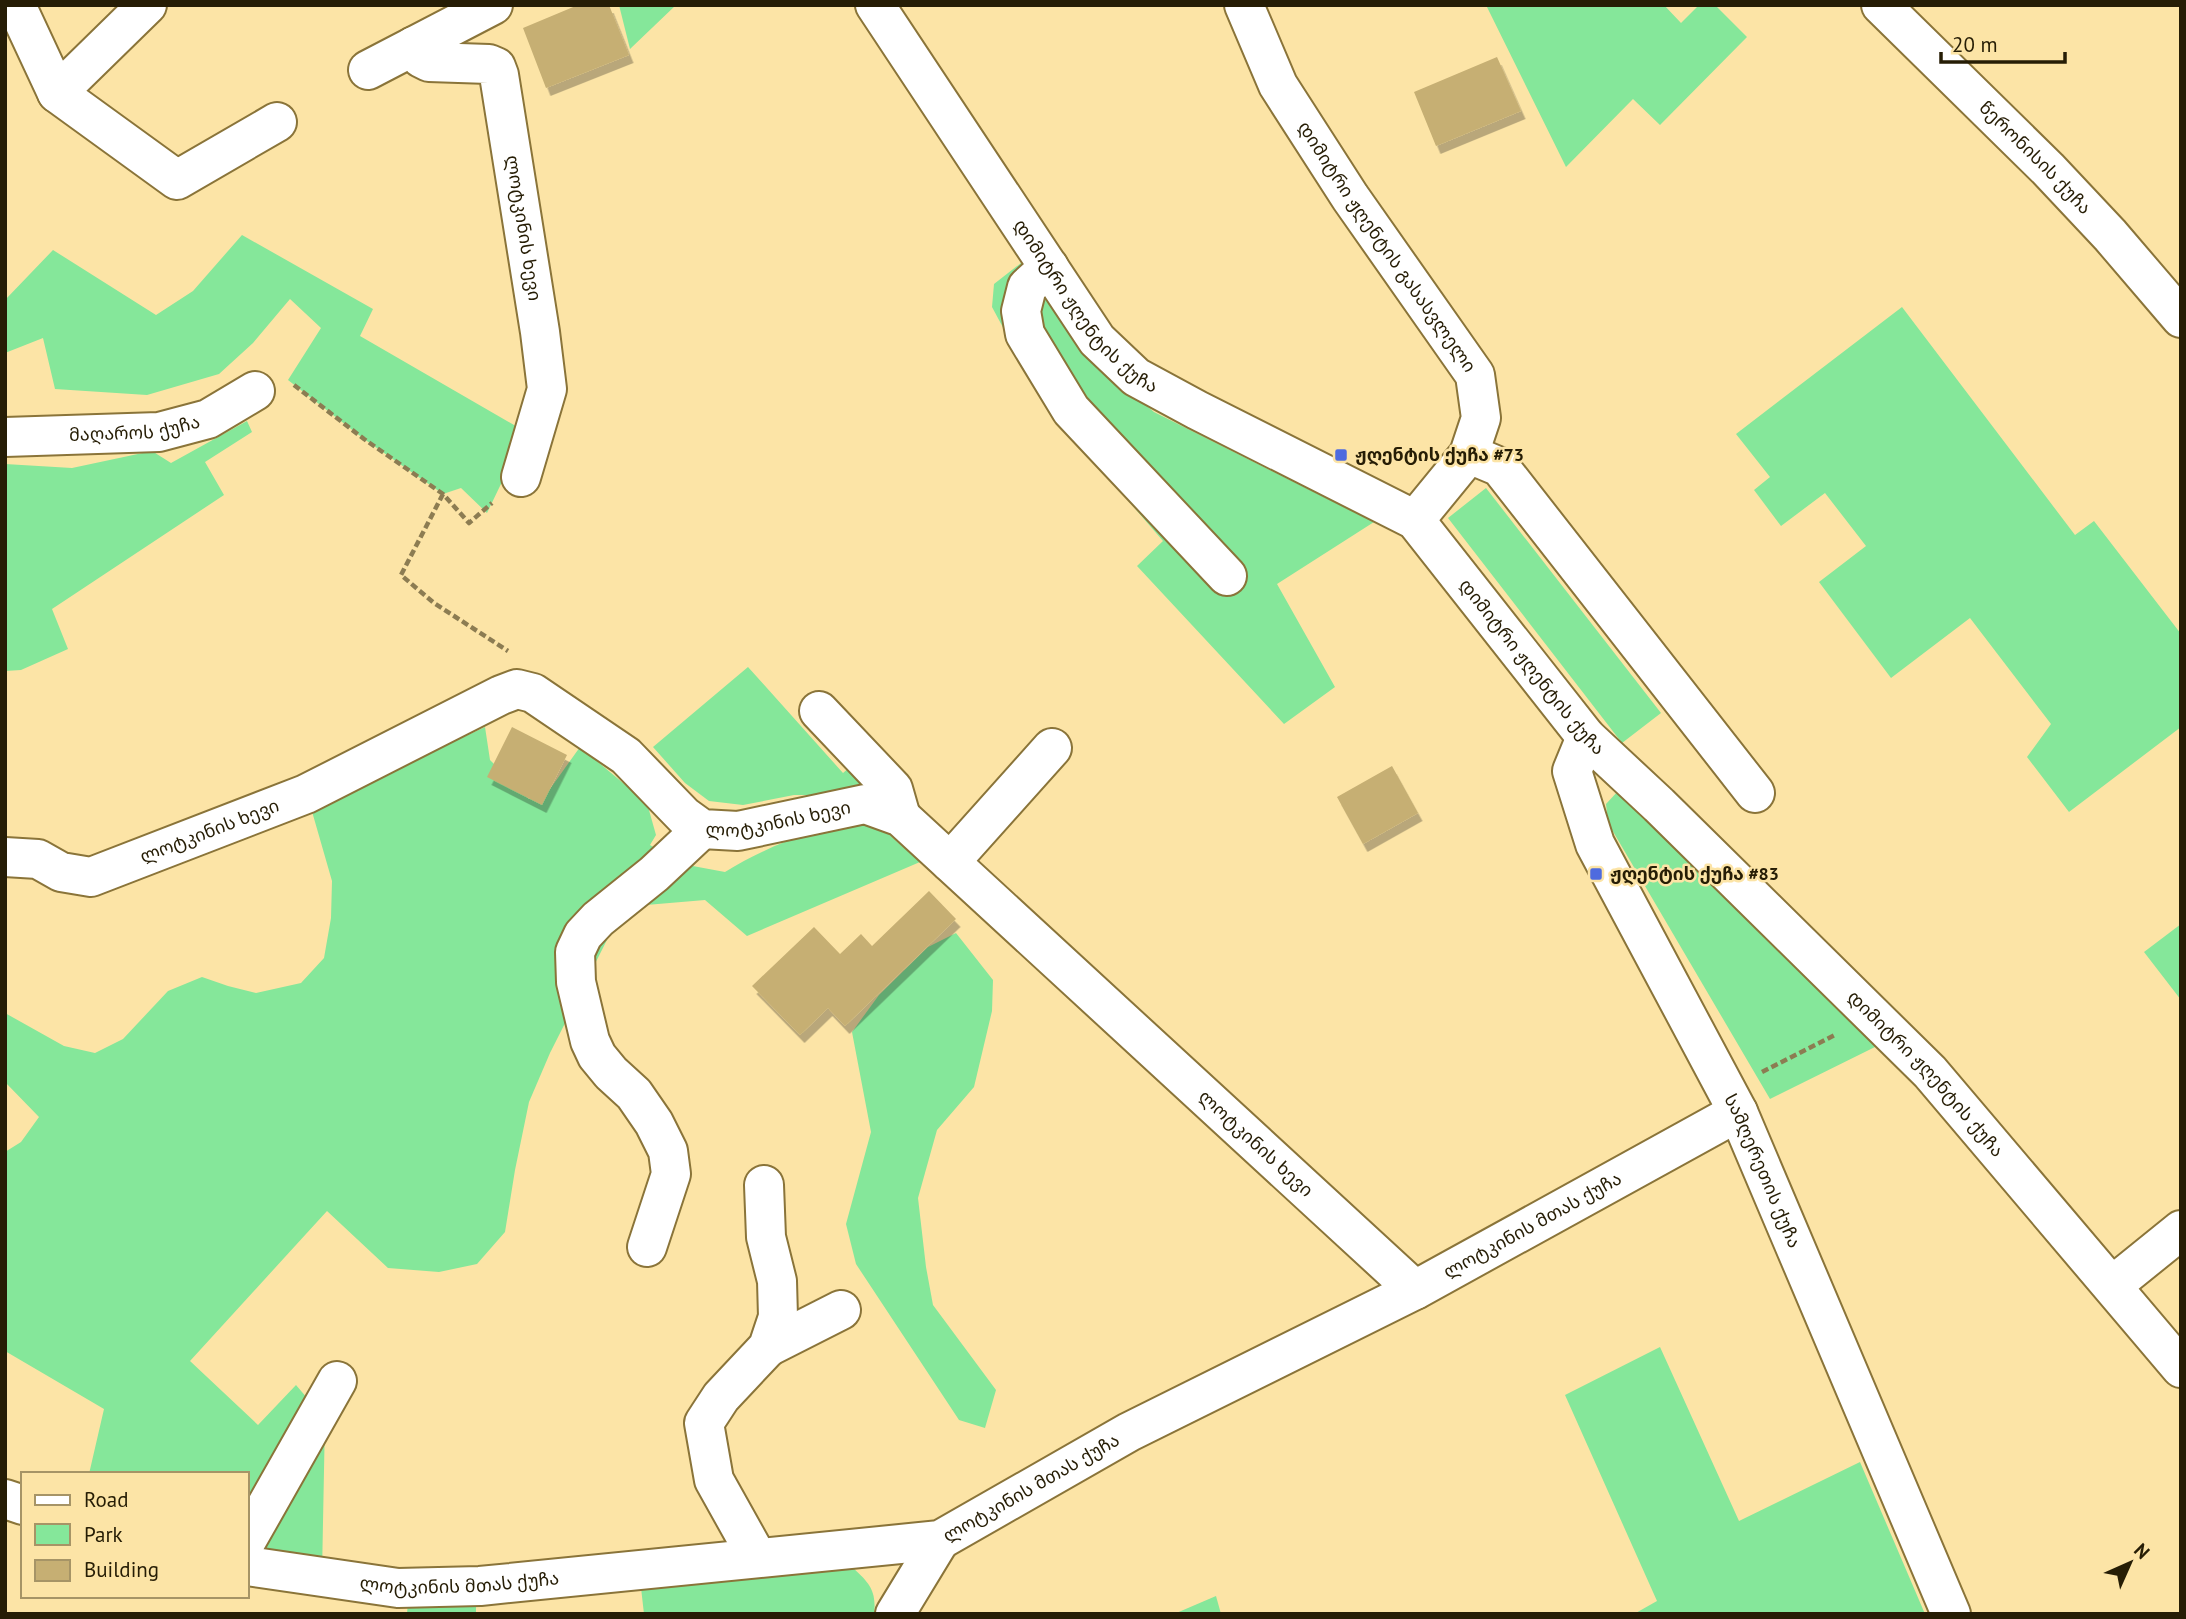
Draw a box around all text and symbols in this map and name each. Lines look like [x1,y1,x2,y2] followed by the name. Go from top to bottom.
[1941,21,2065,65] scale bar
[1952,31,1998,58] text: 20 m
[1975,96,2097,219] street label: წერონისის ქუჩა
[1293,117,1481,376] street label: დიმიტრი ჟღენტის გასასვლელი
[501,153,547,303] street label: ლოტკინის ხევი
[1009,214,1162,398] street label: დიმიტრი ჟღენტის ქუჩა
[69,410,202,446] street label: მაღაროს ქუჩა
[1355,443,1524,466] place label: ჟღენტის ქუჩა #73
[1333,447,1349,463] marker: ჟღენტის ქუჩა #73
[1455,574,1610,760] street label: დიმიტრი ჟღენტის ქუჩა
[137,793,282,868] street label: ლოტკინის ხევი
[705,795,853,842] street label: ლოტკინის ხევი
[1610,862,1779,885] place label: ჟღენტის ქუჩა #83
[1588,866,1604,882] marker: ჟღენტის ქუჩა #83
[1843,985,2009,1162] street label: დიმიტრი ჟღენტის ქუჩა
[1194,1085,1318,1202] street label: ლოტკინის ხევი
[1719,1090,1806,1251] street label: სამღერეთის ქუჩა
[1439,1167,1625,1283] street label: ლოტკინის მთას ქუჩა
[939,1428,1123,1547] street label: ლოტკინის მთას ქუჩა
[21,1472,248,1598] legend
[84,1486,128,1513] text: Road
[84,1521,123,1548] text: Park
[2095,1528,2165,1598] north arrow
[2129,1538,2155,1564] text: N
[84,1556,159,1583] text: Building
[358,1566,560,1599] street label: ლოტკინის მთას ქუჩა

